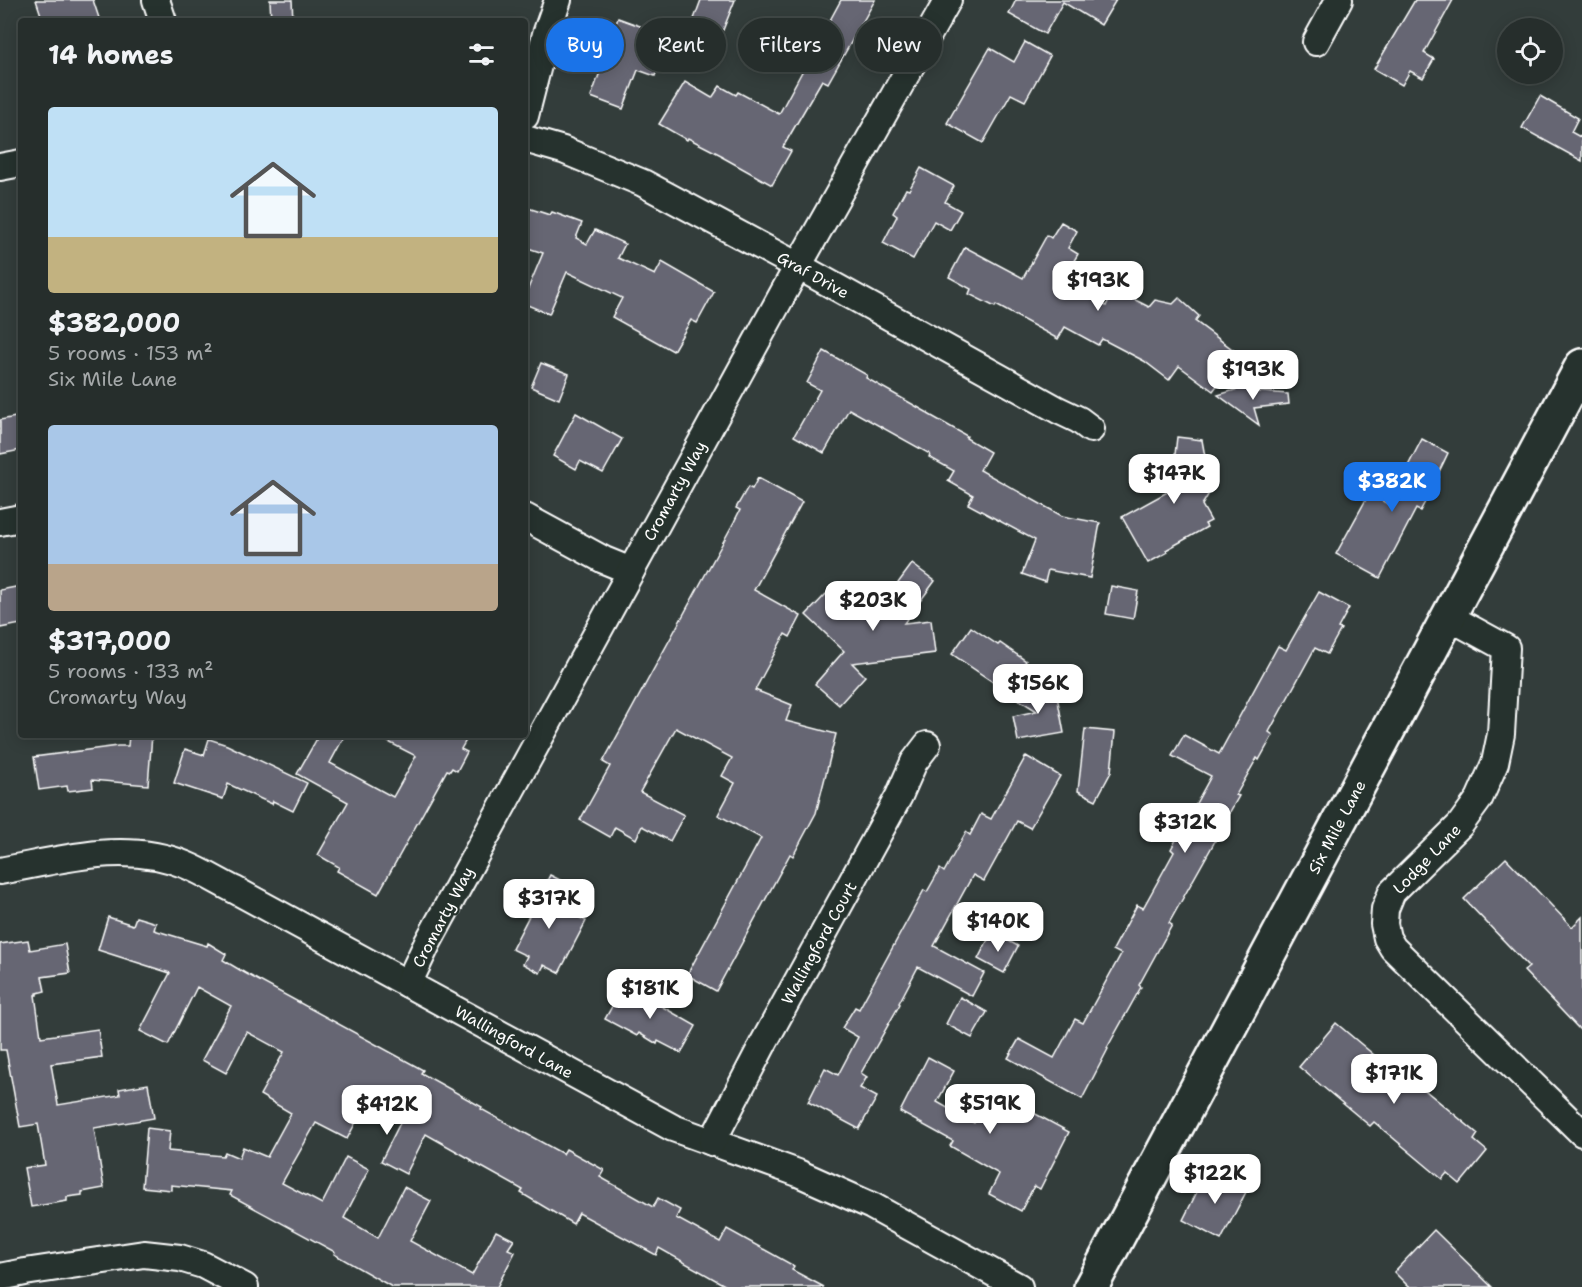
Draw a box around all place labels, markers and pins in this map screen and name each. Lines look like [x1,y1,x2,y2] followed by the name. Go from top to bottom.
[1056,261,1140,312] pin: $193K
[1211,350,1295,401] pin: $193K
[1132,454,1216,505] pin: $147K
[1350,462,1434,513] pin: $382K
[831,581,915,632] pin: $203K
[996,664,1080,715] pin: $156K
[1143,803,1227,854] pin: $312K
[507,879,591,930] pin: $317K
[956,902,1040,953] pin: $140K
[608,969,692,1020] pin: $181K
[1352,1054,1436,1105] pin: $171K
[948,1084,1032,1135] pin: $519K
[345,1085,429,1136] pin: $412K
[1173,1154,1257,1205] pin: $122K

